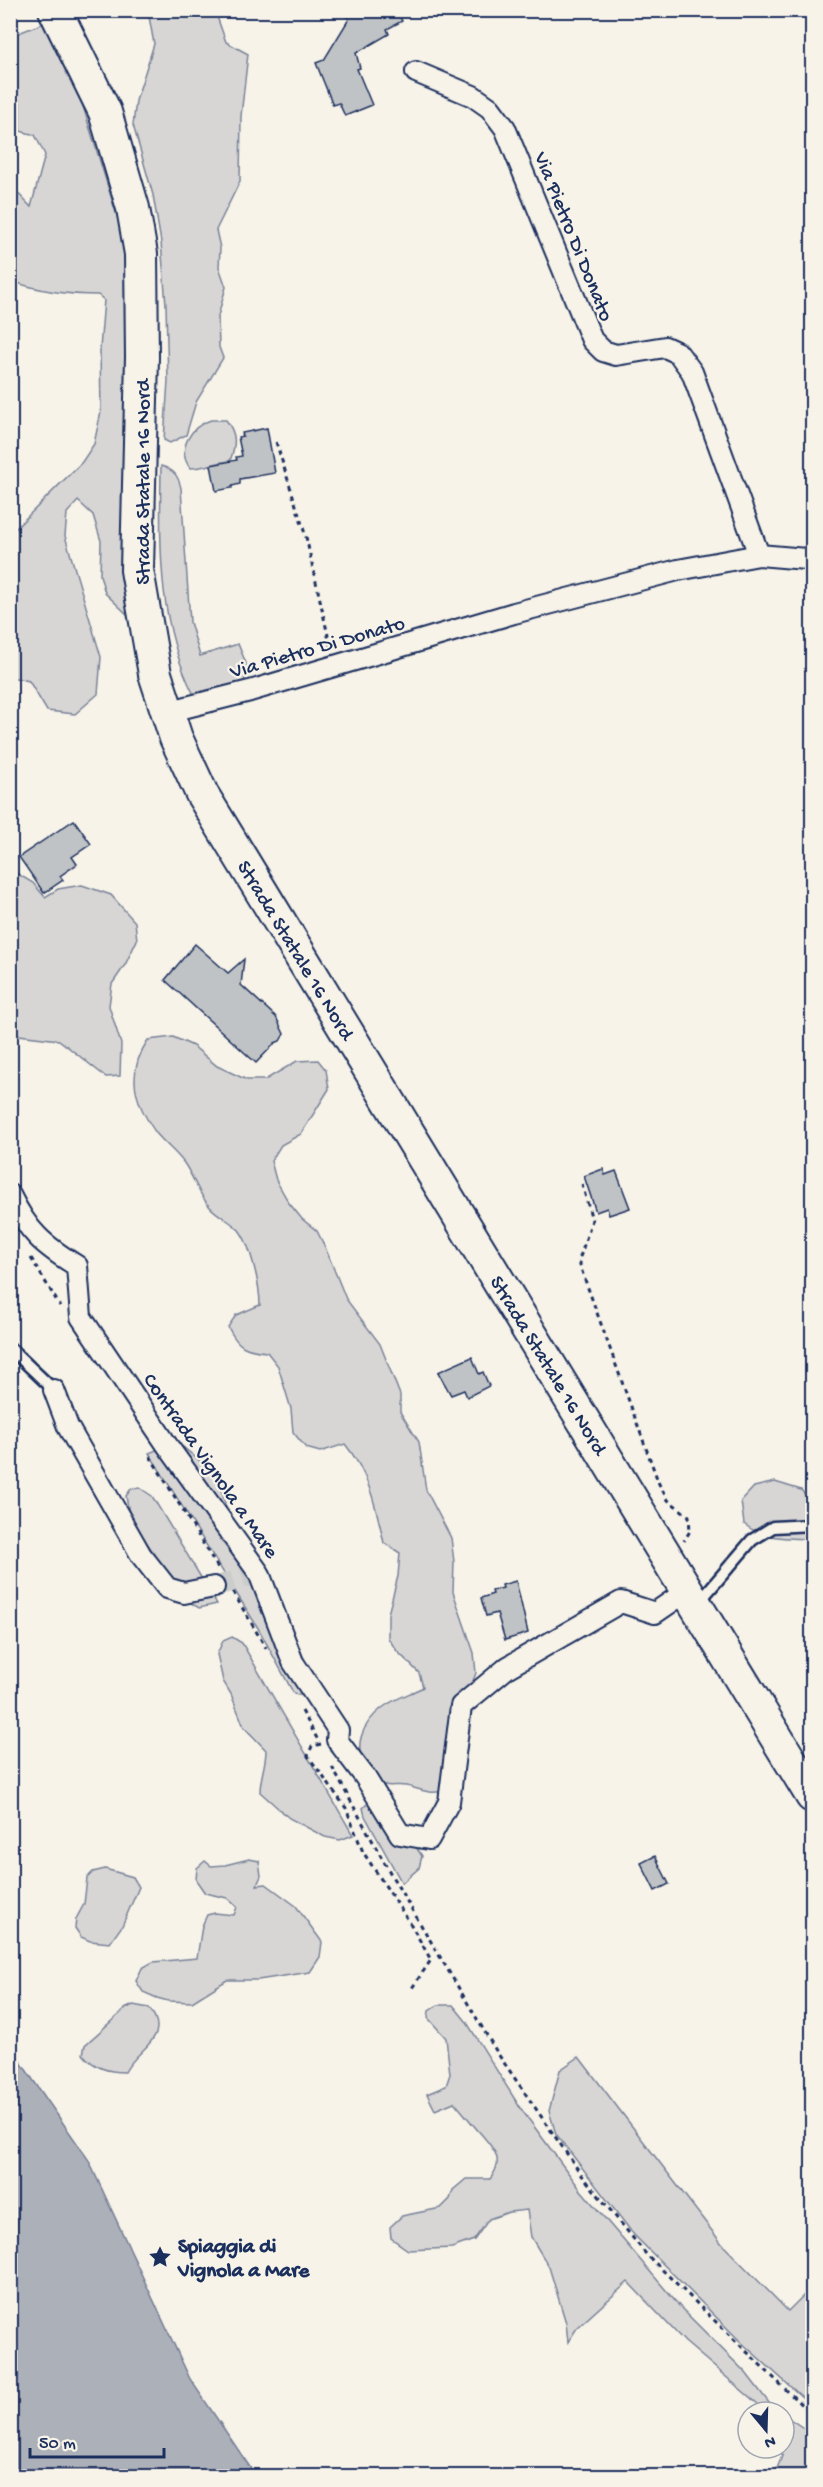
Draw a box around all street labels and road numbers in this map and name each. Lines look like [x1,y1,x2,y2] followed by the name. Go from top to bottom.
[526,148,617,326] street label: Via Pietro Di Donato
[133,378,158,585] street label: Strada Statale 16 Nord
[227,612,408,687] street label: Via Pietro Di Donato
[230,857,359,1047] street label: Strada Statale 16 Nord
[482,1272,611,1462] street label: Strada Statale 16 Nord
[136,1370,283,1565] street label: Contrada Vignola a Mare

